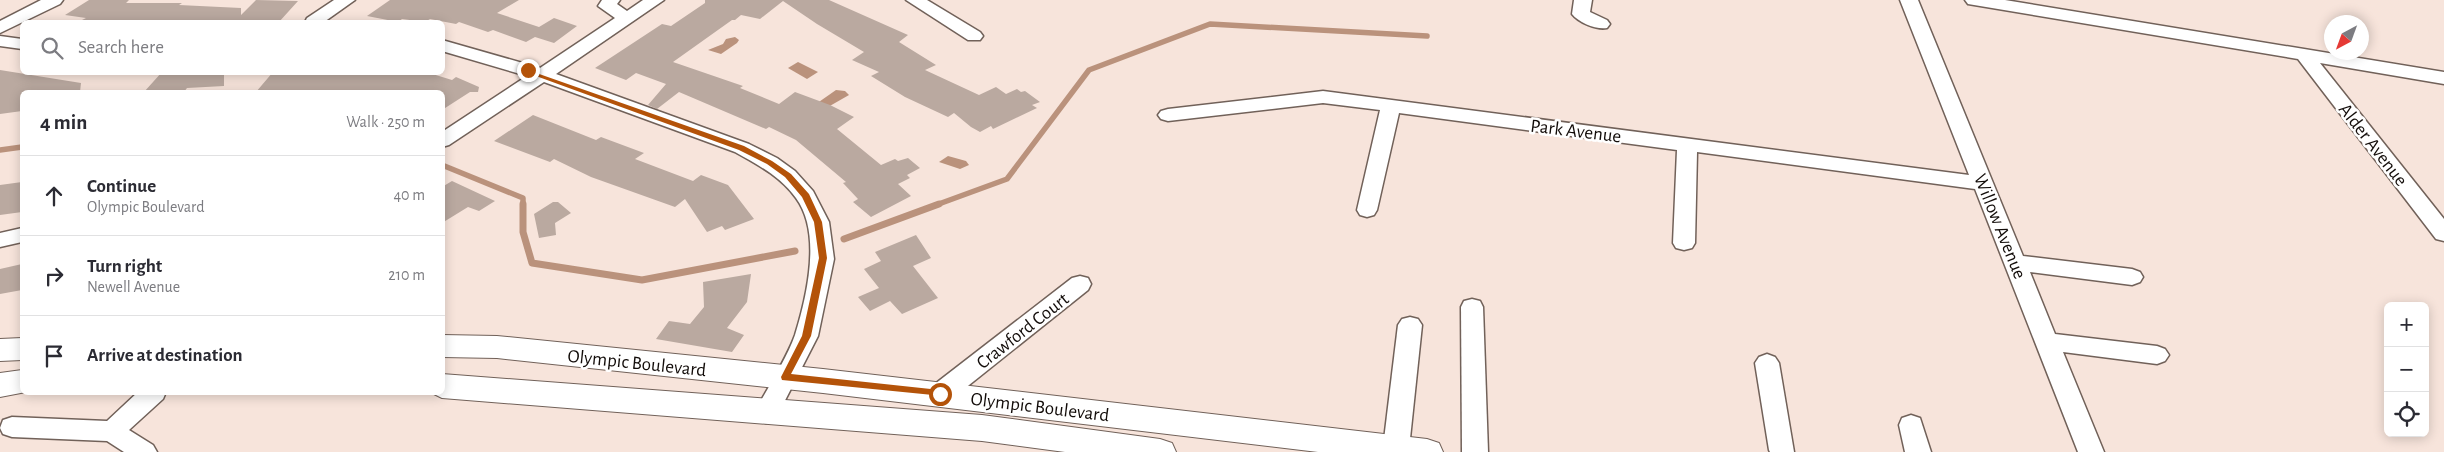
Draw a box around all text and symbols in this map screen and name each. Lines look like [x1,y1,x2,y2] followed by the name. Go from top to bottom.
[2324,15,2369,60] north arrow
[20,20,445,75] search box
[38,34,66,62] icon: search
[78,38,164,57] text: Search here
[517,59,540,82] route end
[2335,100,2411,190] street label: Alder Avenue
[40,112,87,133] text: 4 min
[346,114,425,130] text: Walk · 250 m
[1529,116,1622,146] street label: Park Avenue
[1970,171,2029,282] street label: Willow Avenue
[87,177,156,196] text: Continue
[40,182,68,210] icon: ahead
[393,187,425,203] text: 40 m
[87,199,205,215] text: Olympic Boulevard
[87,257,162,276] text: Turn right
[40,262,68,290] icon: right
[388,267,425,283] text: 210 m
[87,279,180,295] text: Newell Avenue
[973,290,1072,373] street label: Crawford Court
[2384,302,2429,437] map controls
[2384,302,2429,347] button: +
[40,342,68,370] icon: arrive
[87,346,243,365] text: Arrive at destination
[566,347,707,380] street label: Olympic Boulevard
[2384,347,2429,392] button: −
[929,383,952,406] route start
[969,390,1110,425] street label: Olympic Boulevard
[2384,392,2429,437] button: locate

